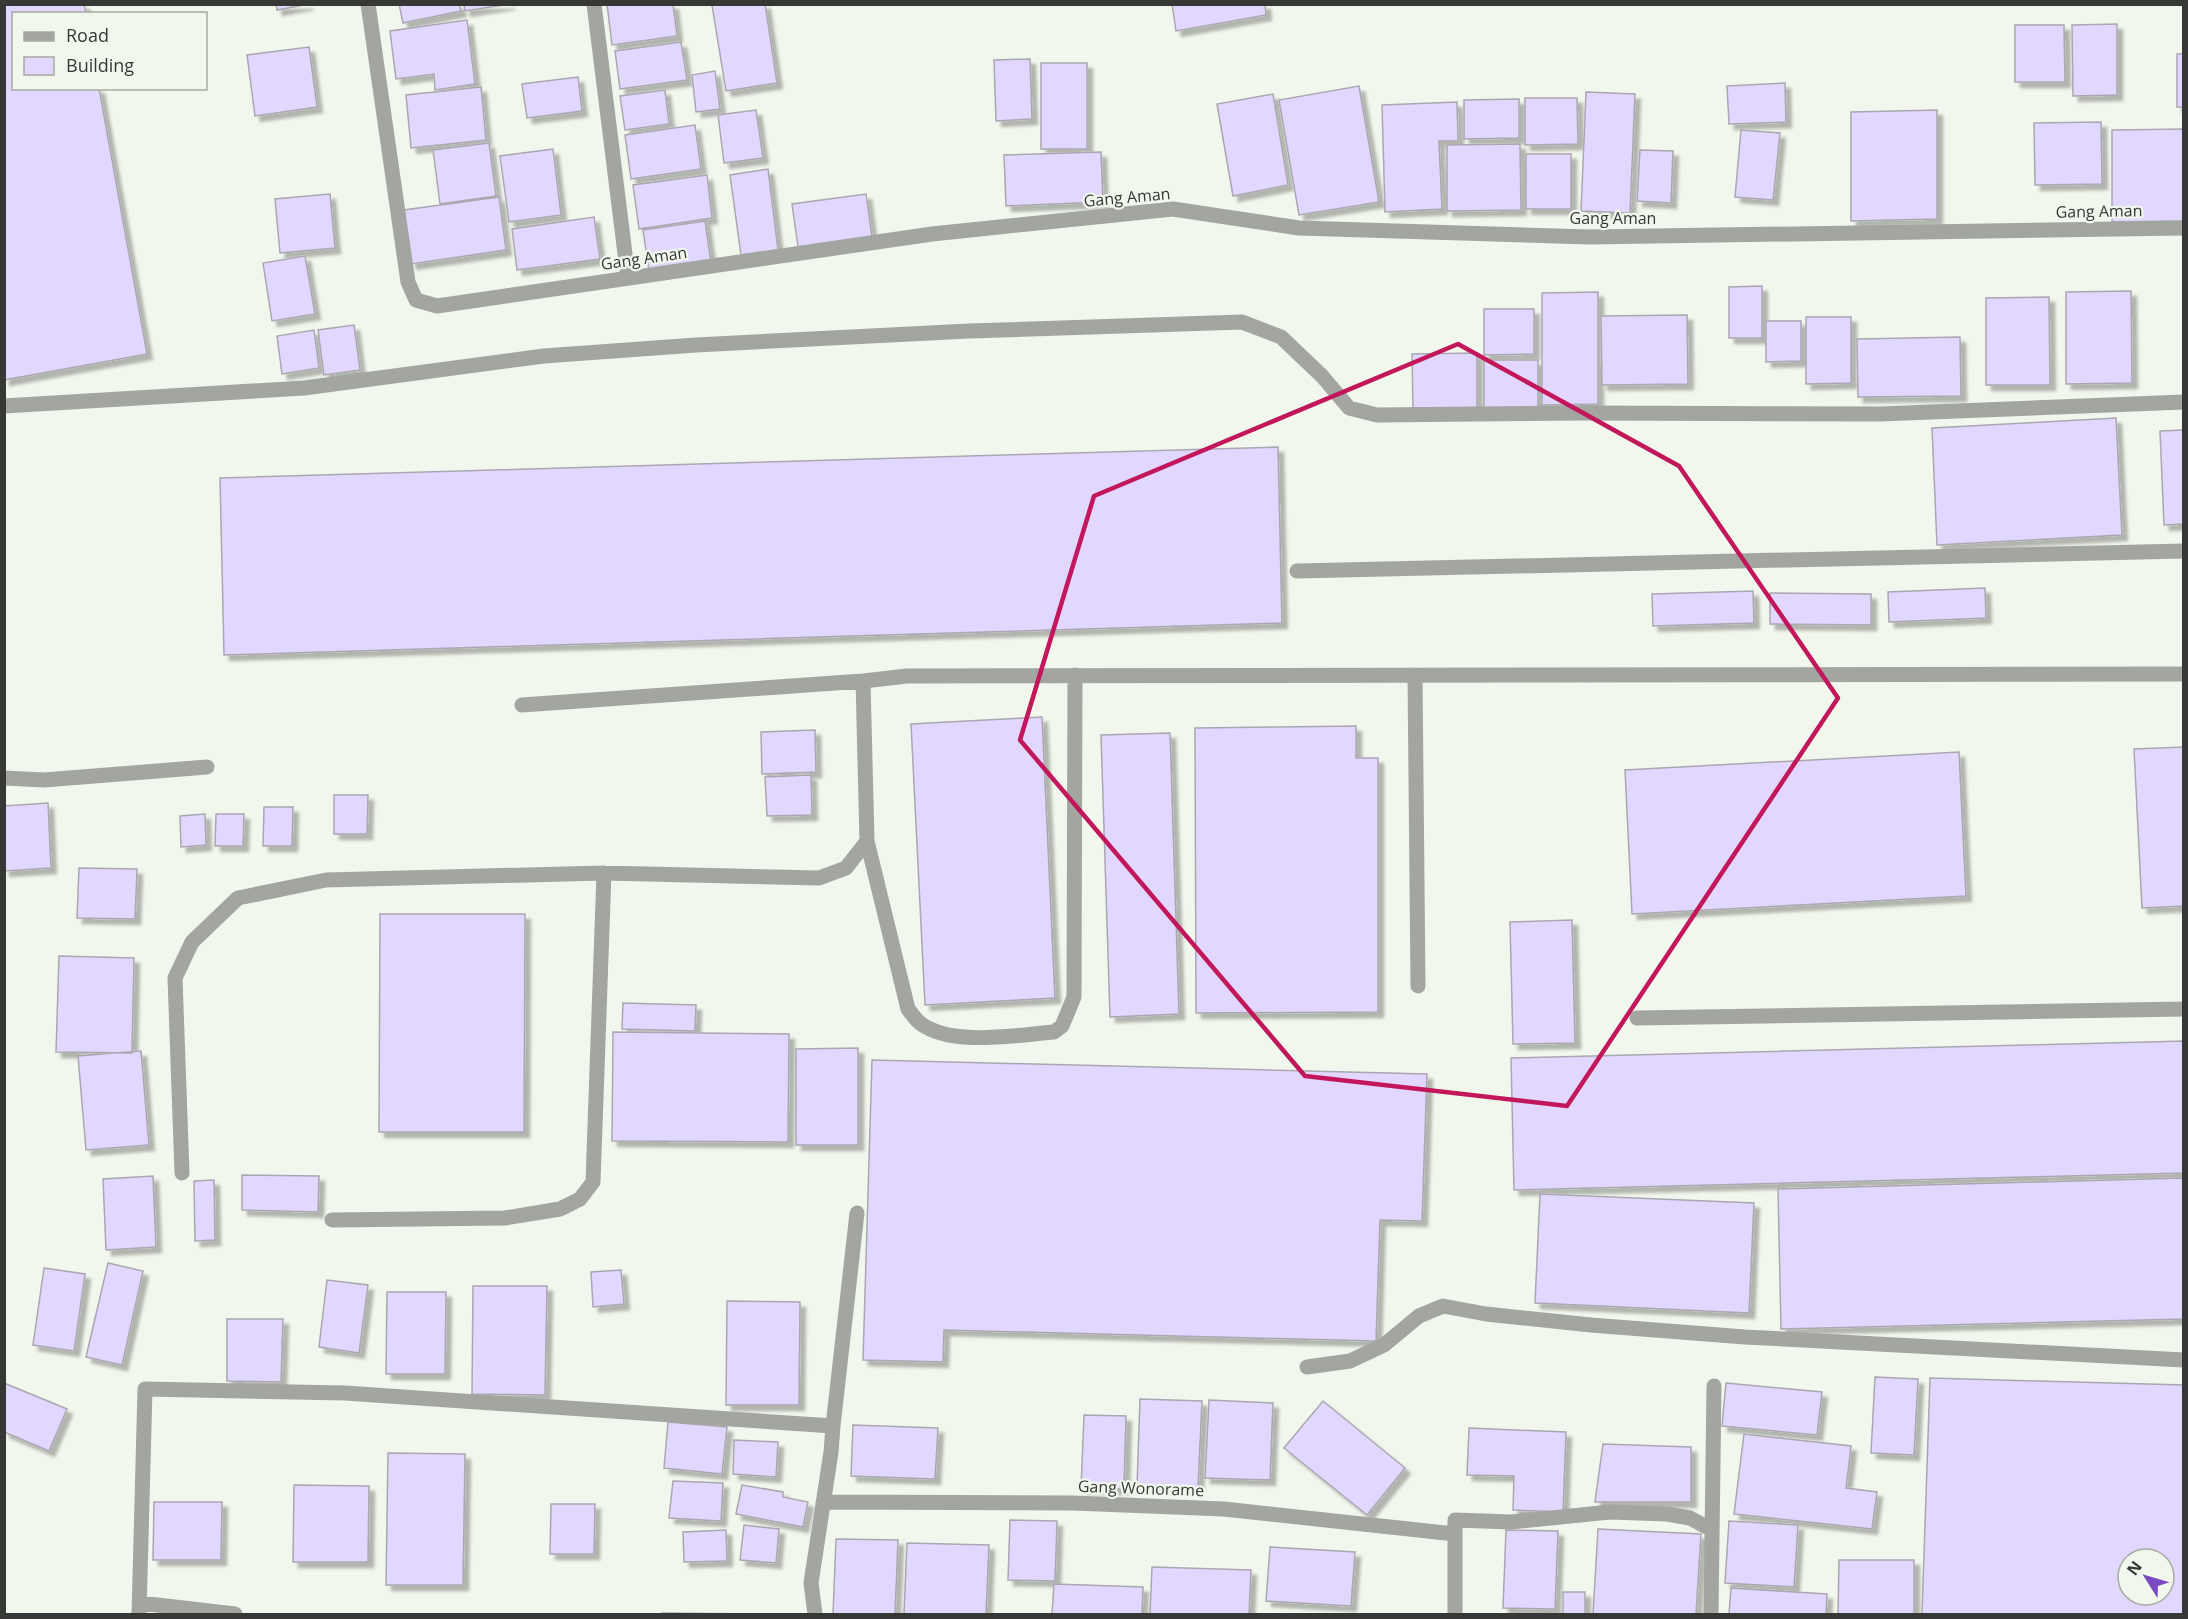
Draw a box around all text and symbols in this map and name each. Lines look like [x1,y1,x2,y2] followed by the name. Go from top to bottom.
[12,12,207,90] legend
[66,23,109,47] text: Road
[66,53,134,77] text: Building
[1083,182,1171,212] street label: Gang Aman
[2055,199,2143,223] street label: Gang Aman
[1570,207,1656,229] street label: Gang Aman
[599,241,689,275] street label: Gang Aman
[1078,1475,1204,1501] street label: Gang Wonorame
[2116,1547,2176,1607] north arrow
[2121,1556,2147,1580] text: N

